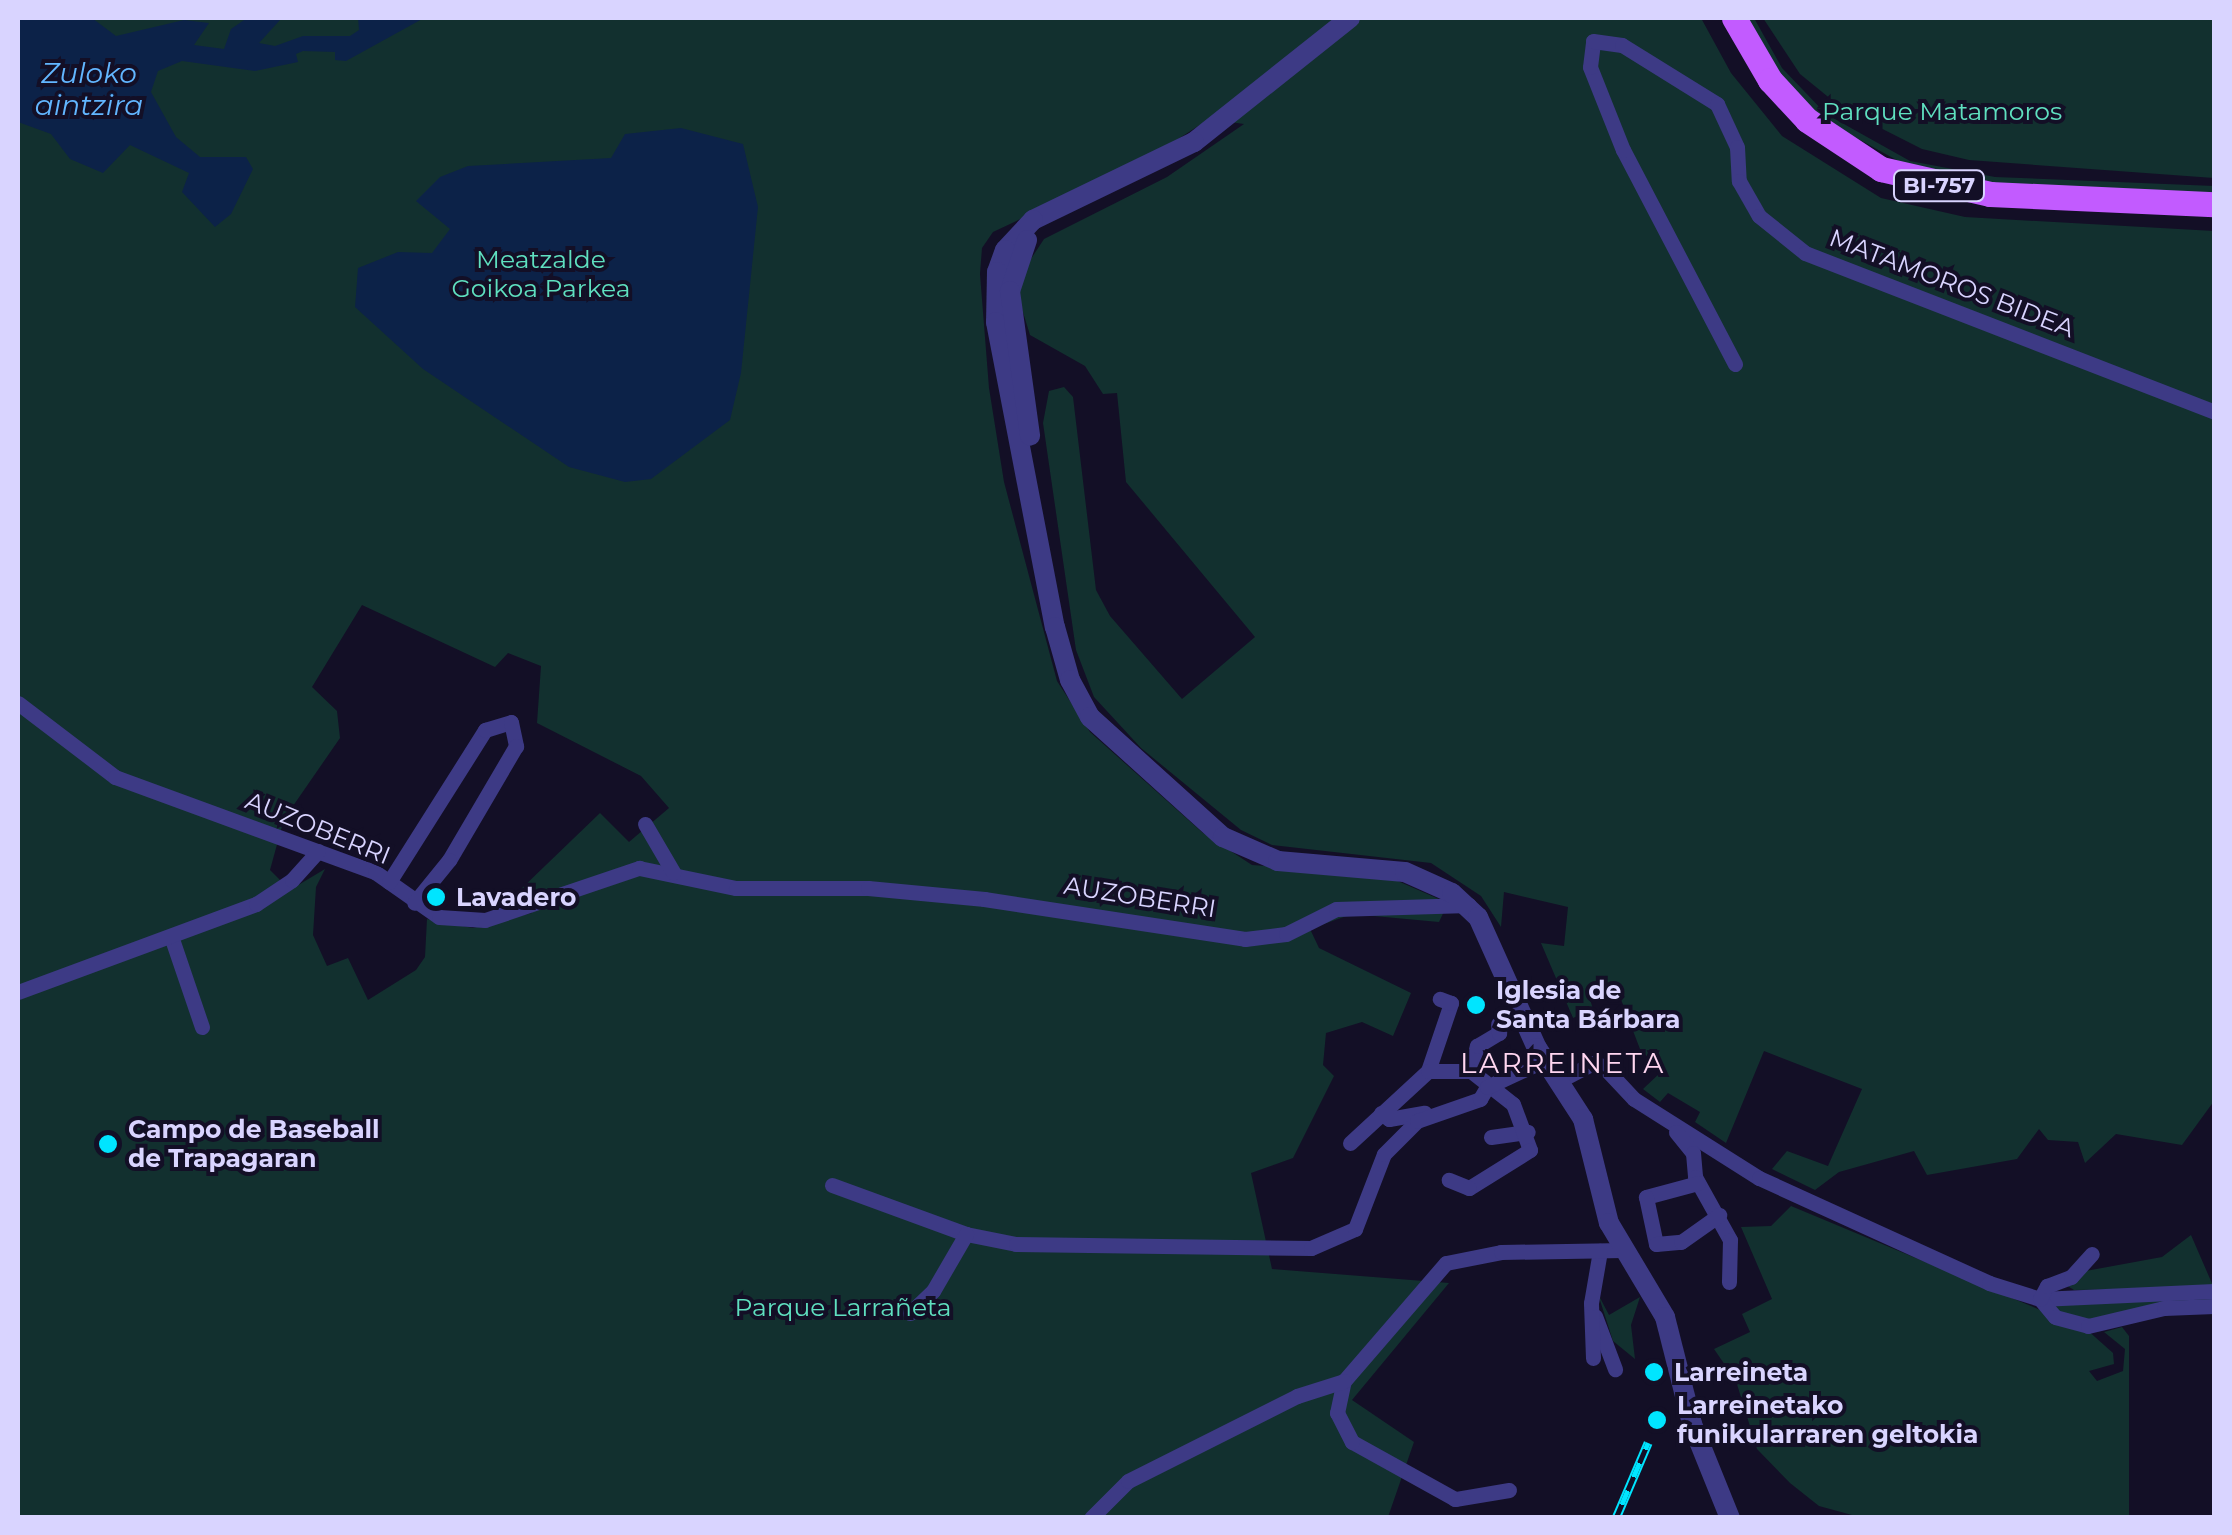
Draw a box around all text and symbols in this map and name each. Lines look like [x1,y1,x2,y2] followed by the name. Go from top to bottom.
[35,56,143,122] water label: Zuloko aintzira
[1822,96,2062,126] park label: Parque Matamoros
[1892,169,1986,203] road number: BI-757
[1825,222,2079,344] street label: MATAMOROS BIDEA
[451,245,631,304] park label: Meatzalde Goikoa Parkea
[241,785,395,871] street label: AUZOBERRI
[1062,870,1218,924] street label: AUZOBERRI
[456,882,576,912] place label: Lavadero
[425,886,447,908] marker: Lavadero
[1496,976,1680,1035] place label: Iglesia de Santa Bárbara
[1465,994,1487,1016] marker: Iglesia de Santa Bárbara
[1460,1046,1666,1080] district label: LARREINETA
[128,1115,380,1174] place label: Campo de Baseball de Trapagaran
[97,1133,119,1155] marker: Campo de Baseball de Trapagaran
[735,1292,951,1322] park label: Parque Larrañeta
[1674,1357,1808,1387] place label: Larreineta
[1643,1361,1665,1383] marker: Larreineta
[1677,1391,1978,1450] place label: Larreinetako funikularraren geltokia
[1646,1409,1668,1431] marker: Larreinetako funikularraren geltokia

